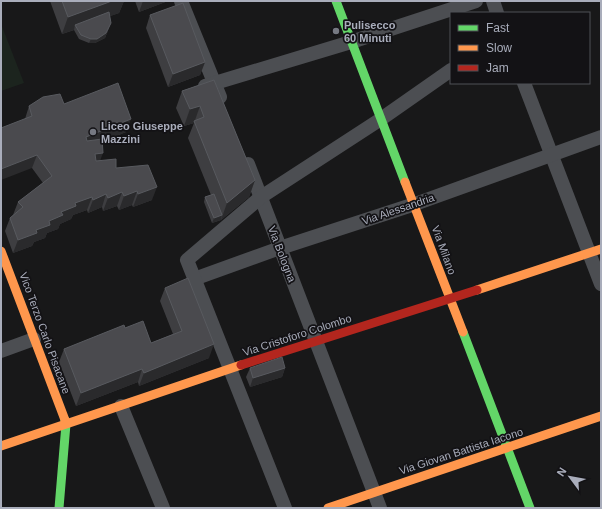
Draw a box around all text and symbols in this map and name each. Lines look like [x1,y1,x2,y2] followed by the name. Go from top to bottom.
[450,12,590,84] legend
[344,19,396,44] place label: Pulisecco 60 Minuti
[486,21,510,35] text: Fast
[331,26,341,36] marker: Pulisecco 60 Minuti
[486,41,512,55] text: Slow
[486,61,509,75] text: Jam
[101,120,183,145] place label: Liceo Giuseppe Mazzini
[88,127,98,137] marker: Liceo Giuseppe Mazzini
[360,191,437,227] street label: Via Alessandria
[266,224,299,285] street label: Via Bologna
[430,224,458,276] street label: Via Milano
[17,271,73,395] street label: Vico Terzo Carlo Pisacane
[241,312,353,358] street label: Via Cristoforo Colombo
[398,425,524,477] street label: Via Giovan Battista Iacono
[550,457,590,497] north arrow
[554,465,569,478] text: N

